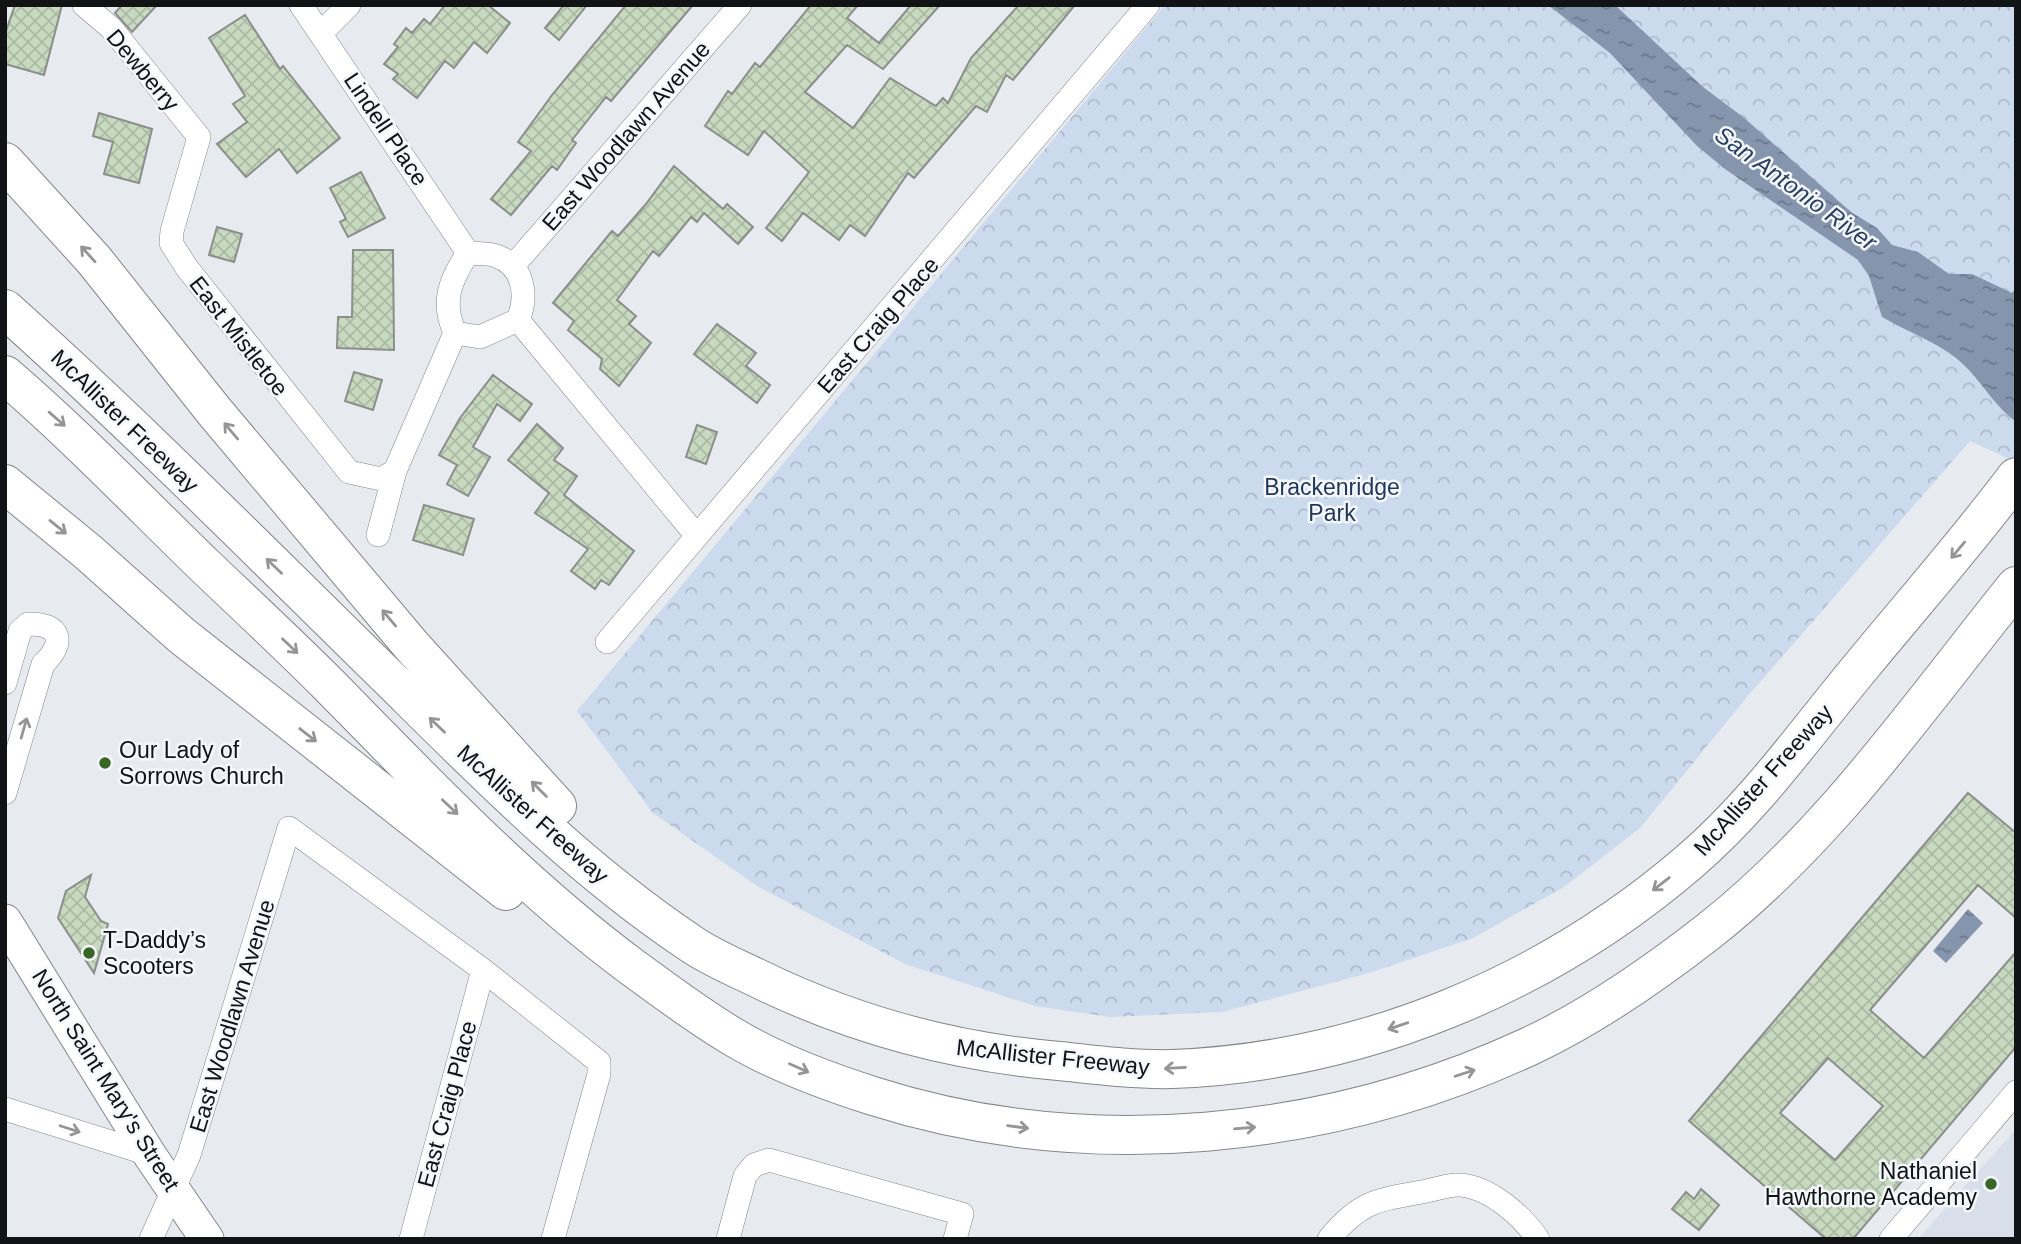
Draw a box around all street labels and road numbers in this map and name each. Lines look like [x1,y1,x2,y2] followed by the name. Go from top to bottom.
[101,24,185,116] street label: Dewberry
[537,36,715,236] street label: East Woodlawn Avenue
[339,68,433,190] street label: Lindell Place
[812,252,944,398] street label: East Craig Place
[184,271,294,401] street label: East Mistletoe
[46,344,204,498] street label: McAllister Freeway
[1688,699,1838,861] street label: McAllister Freeway
[452,739,614,889] street label: McAllister Freeway
[184,896,280,1136] street label: East Woodlawn Avenue
[27,964,185,1196] street label: North Saint Mary's Street
[412,1018,482,1190] street label: East Craig Place
[955,1034,1151,1080] street label: McAllister Freeway

